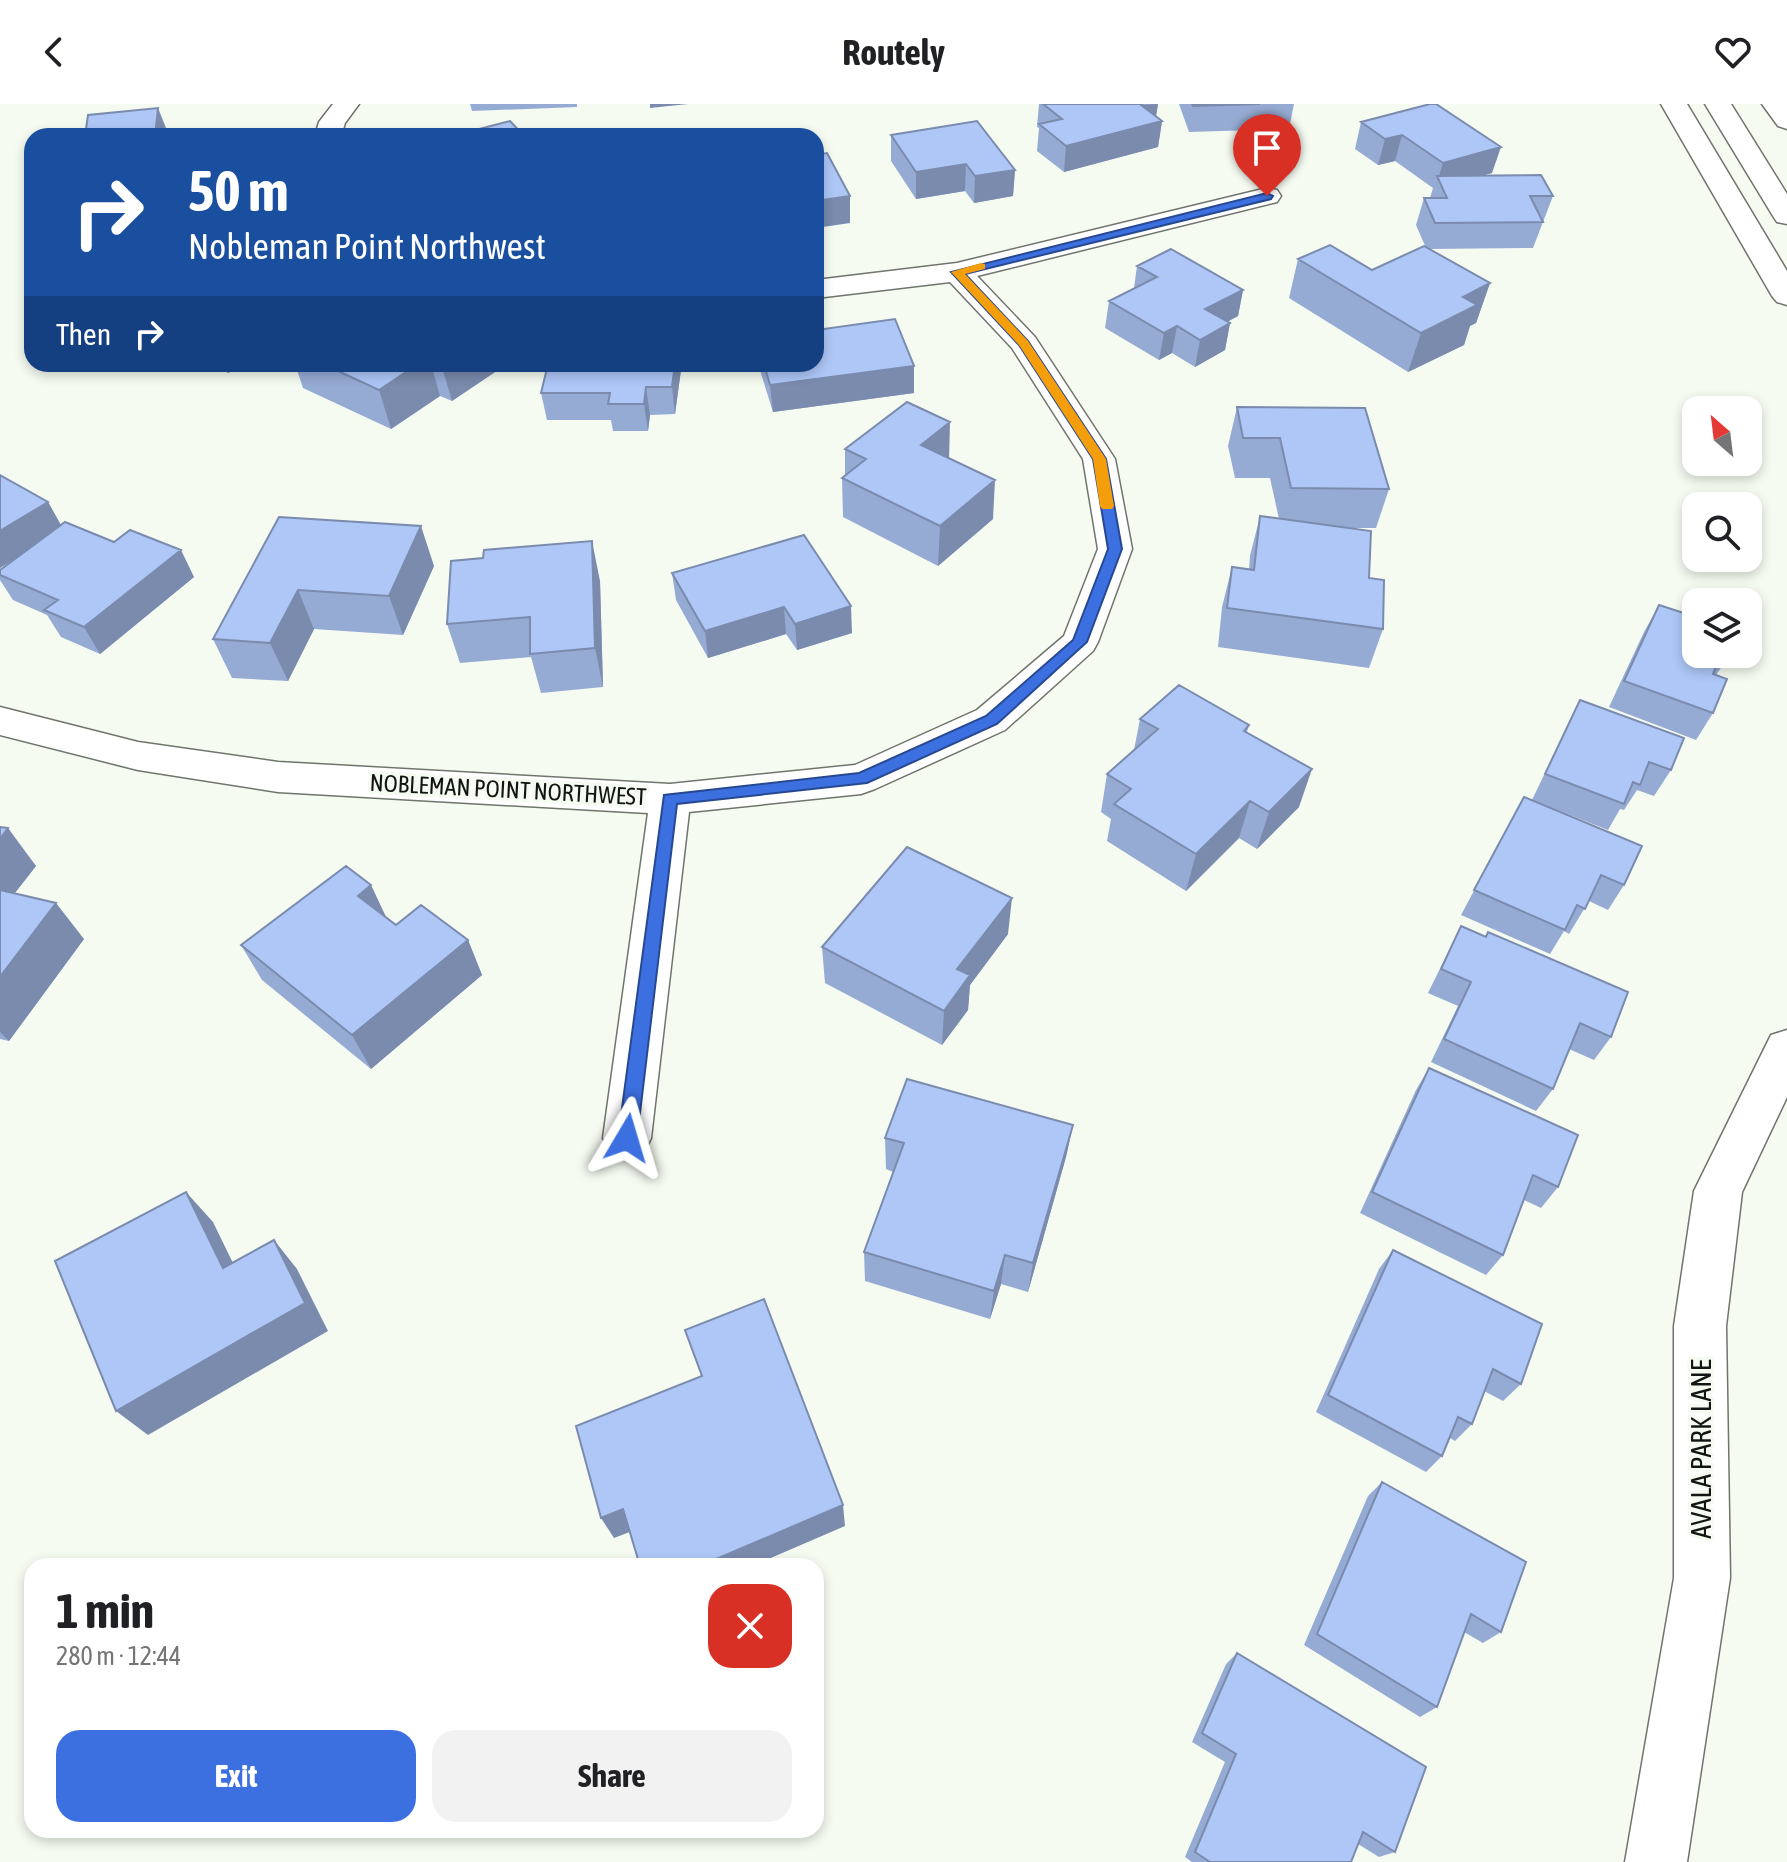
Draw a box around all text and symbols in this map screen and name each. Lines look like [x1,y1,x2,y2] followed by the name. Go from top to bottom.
[32,30,76,74] icon: back
[1711,30,1755,74] icon: heart
[842,31,945,73] text: Routely
[1233,114,1301,196] pin
[1245,126,1289,170] icon: arrive
[188,159,289,223] text: 50 m
[56,160,160,264] icon: right
[188,225,546,267] text: Nobleman Point Northwest
[127,312,171,356] icon: right
[56,317,111,351] text: Then
[1682,396,1762,476] north arrow
[1682,396,1762,668] map controls
[1682,492,1762,572] button: search
[1682,588,1762,668] button: layers
[369,769,648,810] street label: NOBLEMAN POINT NORTHWEST
[585,1096,669,1180] position arrow
[1685,1359,1717,1539] street label: AVALA PARK LANE
[56,1583,154,1638] text: 1 min
[708,1584,792,1668] button: close
[56,1641,181,1671] text: 280 m · 12:44
[56,1730,416,1822] button: Exit
[432,1730,792,1822] button: Share

